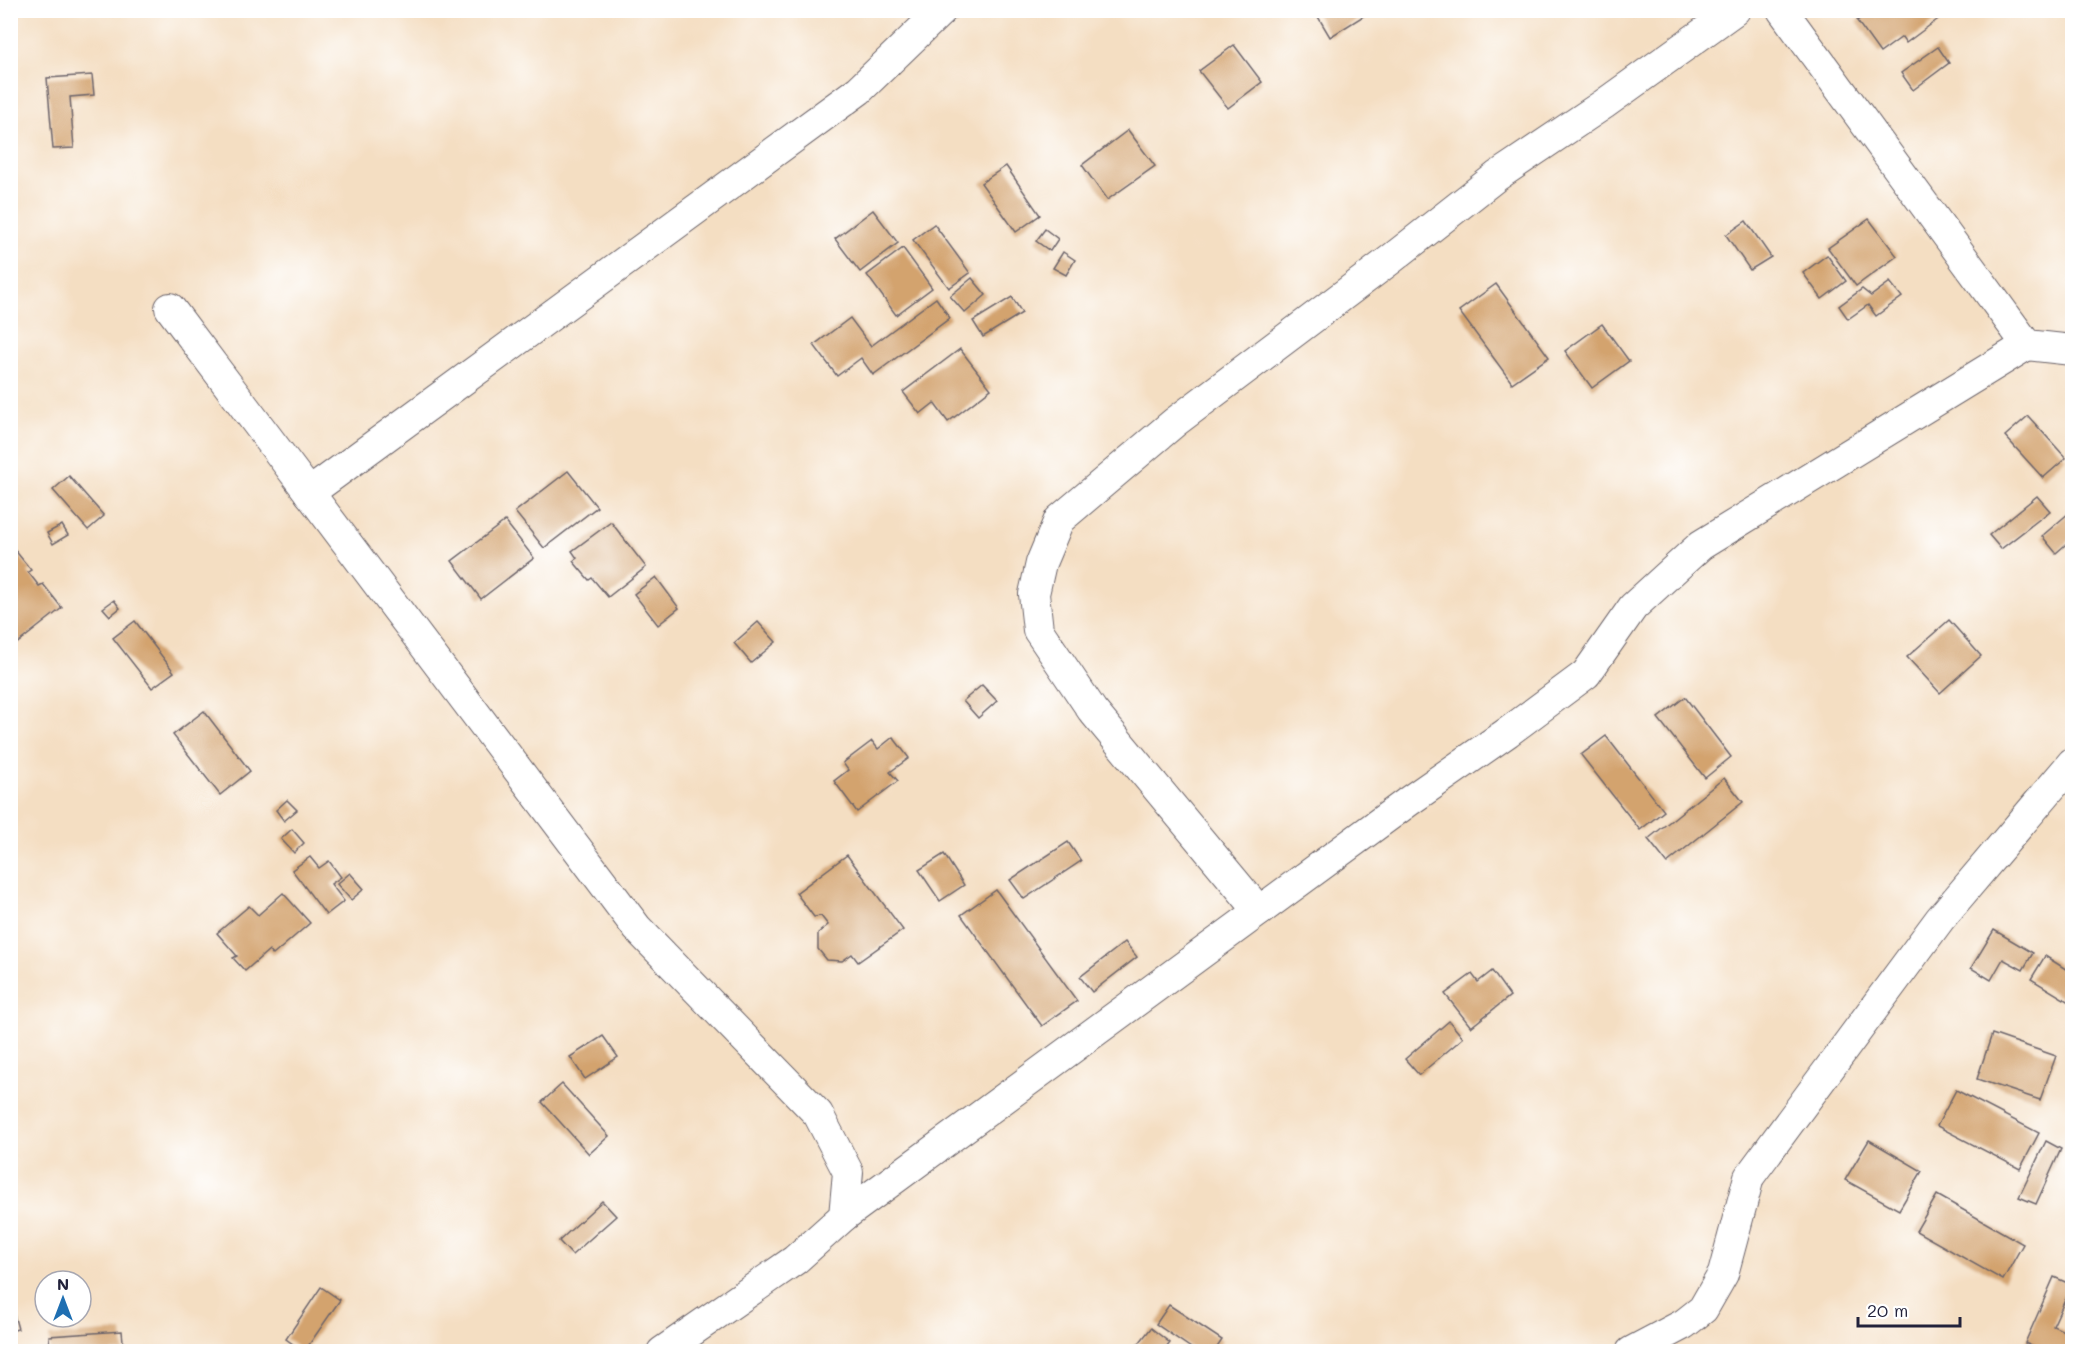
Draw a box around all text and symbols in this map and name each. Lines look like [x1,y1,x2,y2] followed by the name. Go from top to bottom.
[33,1269,93,1329] north arrow
[57,1273,69,1294] text: N
[1858,1290,1960,1328] scale bar
[1867,1298,1908,1322] text: 20 m

